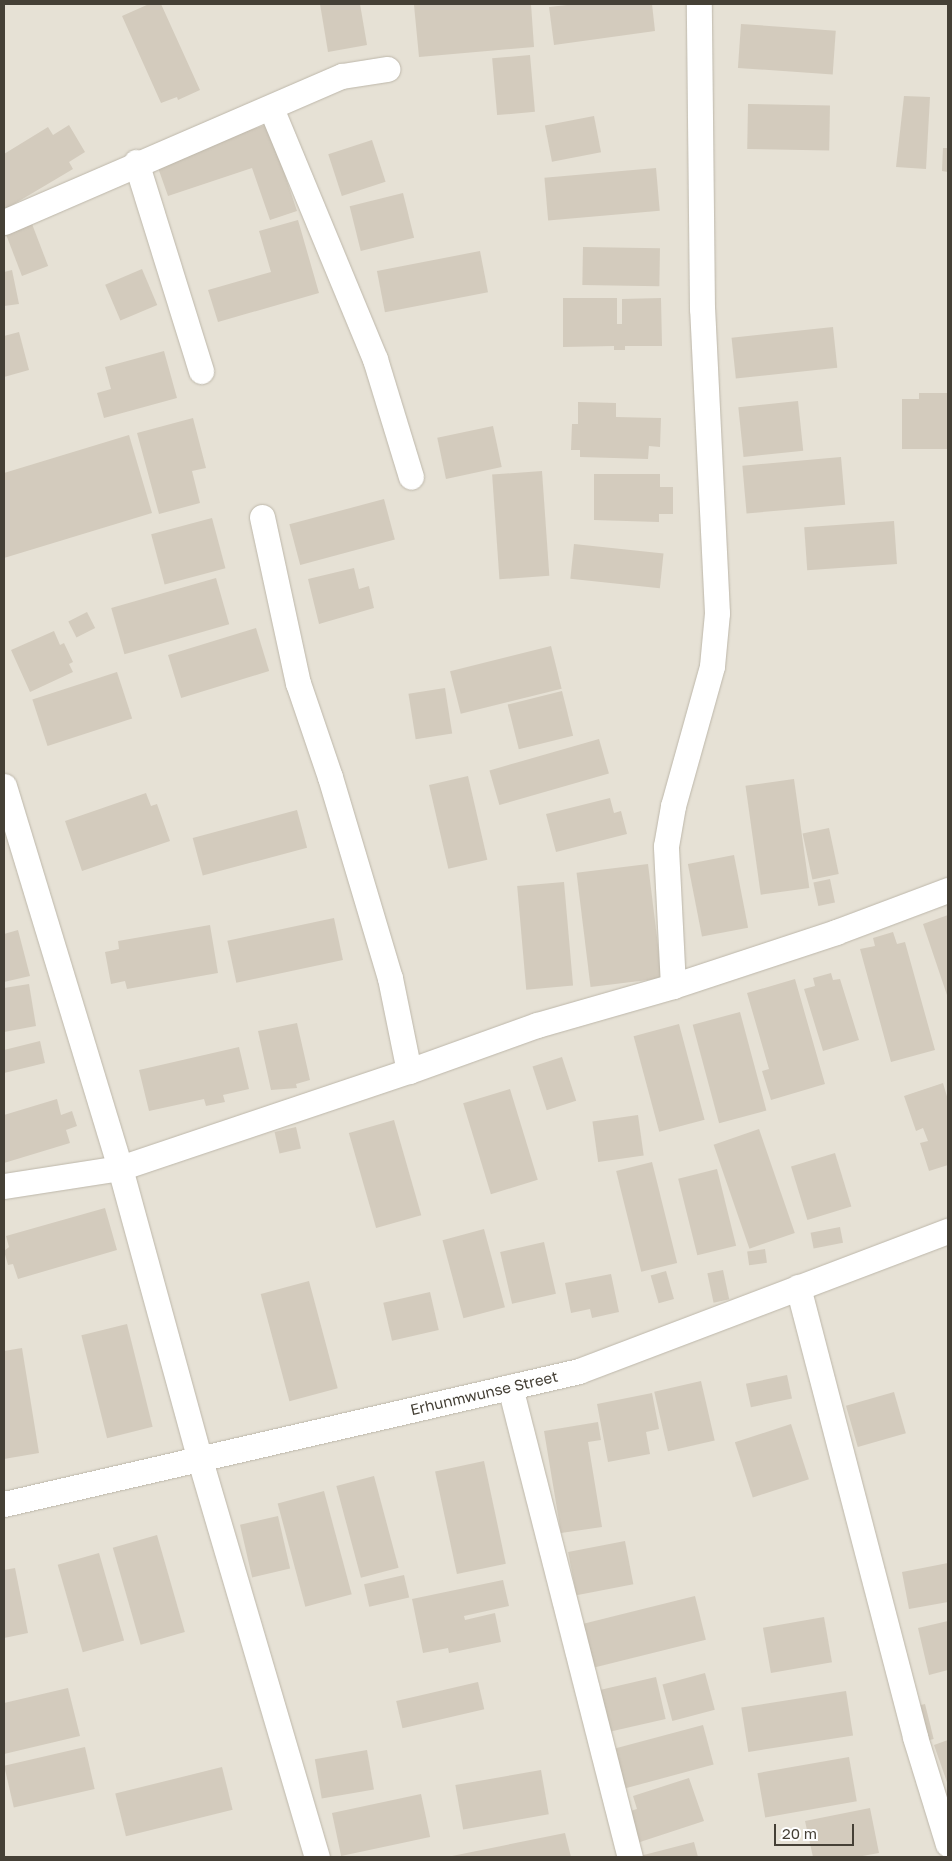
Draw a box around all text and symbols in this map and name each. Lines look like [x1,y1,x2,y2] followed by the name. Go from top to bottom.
[408,1367,560,1419] street label: Erhunmwunse Street
[777,1814,857,1846] scale bar
[782,1824,817,1842] text: 20 m

